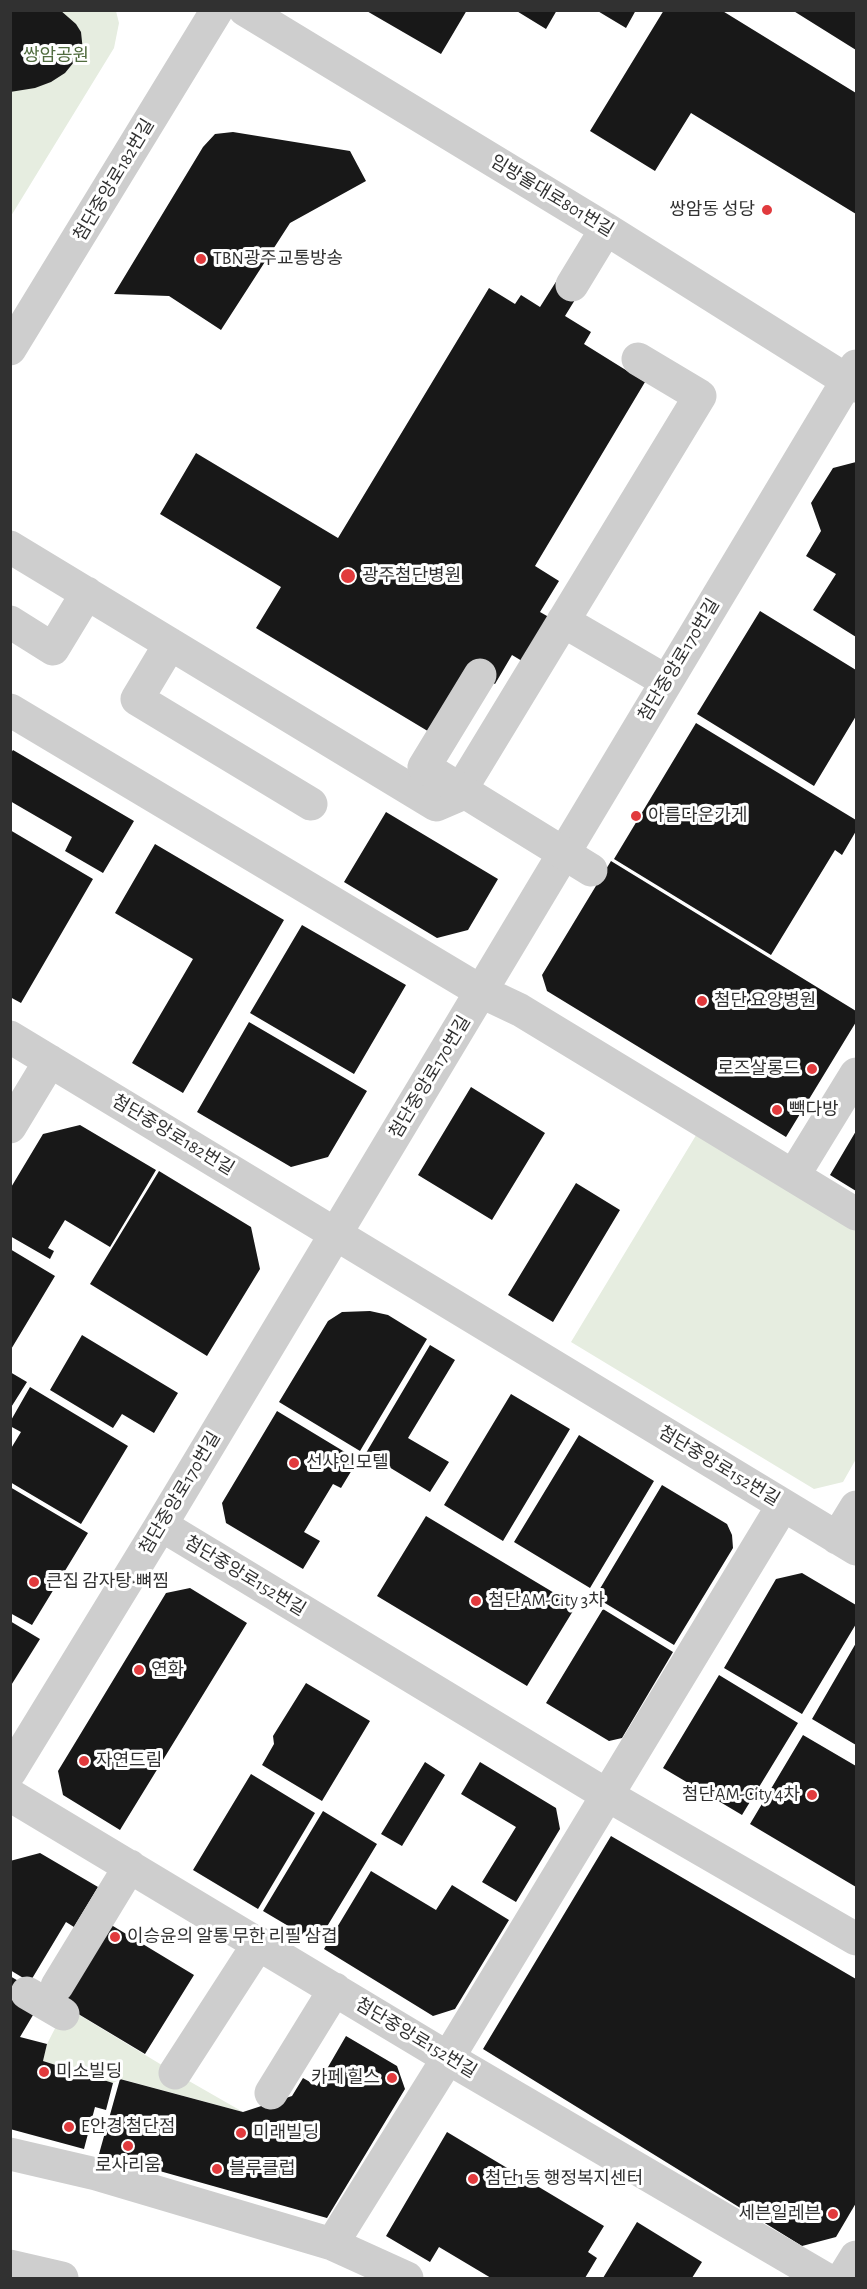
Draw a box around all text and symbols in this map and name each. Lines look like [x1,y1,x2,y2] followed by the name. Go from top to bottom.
[23,45,89,67] park label: 쌍암공원
[69,115,159,245] street label: 첨단중앙로182번길
[486,151,618,241] street label: 임방울대로801번길
[669,199,755,221] place label: 쌍암동 성당
[760,203,774,217] marker: 쌍암동 성당
[213,248,343,270] place label: TBN광주교통방송
[194,252,208,266] marker: TBN광주교통방송
[362,565,461,587] place label: 광주첨단병원
[339,567,357,585] marker: 광주첨단병원
[634,595,724,725] street label: 첨단중앙로170번길
[648,805,747,827] place label: 아름다운가게
[629,809,643,823] marker: 아름다운가게
[714,990,816,1012] place label: 첨단 요양병원
[695,994,709,1008] marker: 첨단 요양병원
[385,1012,475,1142] street label: 첨단중앙로170번길
[717,1058,800,1080] place label: 로즈살롱드
[805,1062,819,1076] marker: 로즈살롱드
[108,1090,238,1180] street label: 첨단중앙로182번길
[789,1099,839,1121] place label: 빽다방
[770,1103,784,1117] marker: 빽다방
[654,1421,784,1511] street label: 첨단중앙로152번길
[135,1428,225,1558] street label: 첨단중앙로170번길
[306,1452,389,1474] place label: 선샤인모텔
[287,1456,301,1470] marker: 선샤인모텔
[180,1531,310,1621] street label: 첨단중앙로152번길
[46,1571,169,1593] place label: 큰집 감자탕·뼈찜
[27,1575,41,1589] marker: 큰집 감자탕·뼈찜
[488,1590,605,1612] place label: 첨단AM-City 3차
[469,1594,483,1608] marker: 첨단AM-City 3차
[151,1659,184,1681] place label: 연화
[132,1663,146,1677] marker: 연화
[96,1750,162,1772] place label: 자연드림
[77,1754,91,1768] marker: 자연드림
[682,1784,800,1806] place label: 첨단AM-City 4차
[805,1788,819,1802] marker: 첨단AM-City 4차
[127,1926,338,1948] place label: 이승윤의 알통 무한 리필 삼겹
[108,1930,122,1944] marker: 이승윤의 알통 무한 리필 삼겹
[351,1993,481,2083] street label: 첨단중앙로152번길
[56,2061,122,2083] place label: 미소빌딩
[37,2065,51,2079] marker: 미소빌딩
[311,2067,380,2089] place label: 카페 힐스
[385,2071,399,2085] marker: 카페 힐스
[81,2116,175,2138] place label: E안경 첨단점
[62,2120,76,2134] marker: E안경 첨단점
[253,2122,319,2144] place label: 미래빌딩
[234,2126,248,2140] marker: 미래빌딩
[121,2139,135,2153] marker: 로사리움
[95,2155,161,2177] place label: 로사리움
[229,2158,295,2180] place label: 블루클럽
[210,2162,224,2176] marker: 블루클럽
[485,2168,643,2190] place label: 첨단1동 행정복지센터
[466,2172,480,2186] marker: 첨단1동 행정복지센터
[738,2203,821,2225] place label: 세븐일레븐
[826,2207,840,2221] marker: 세븐일레븐

